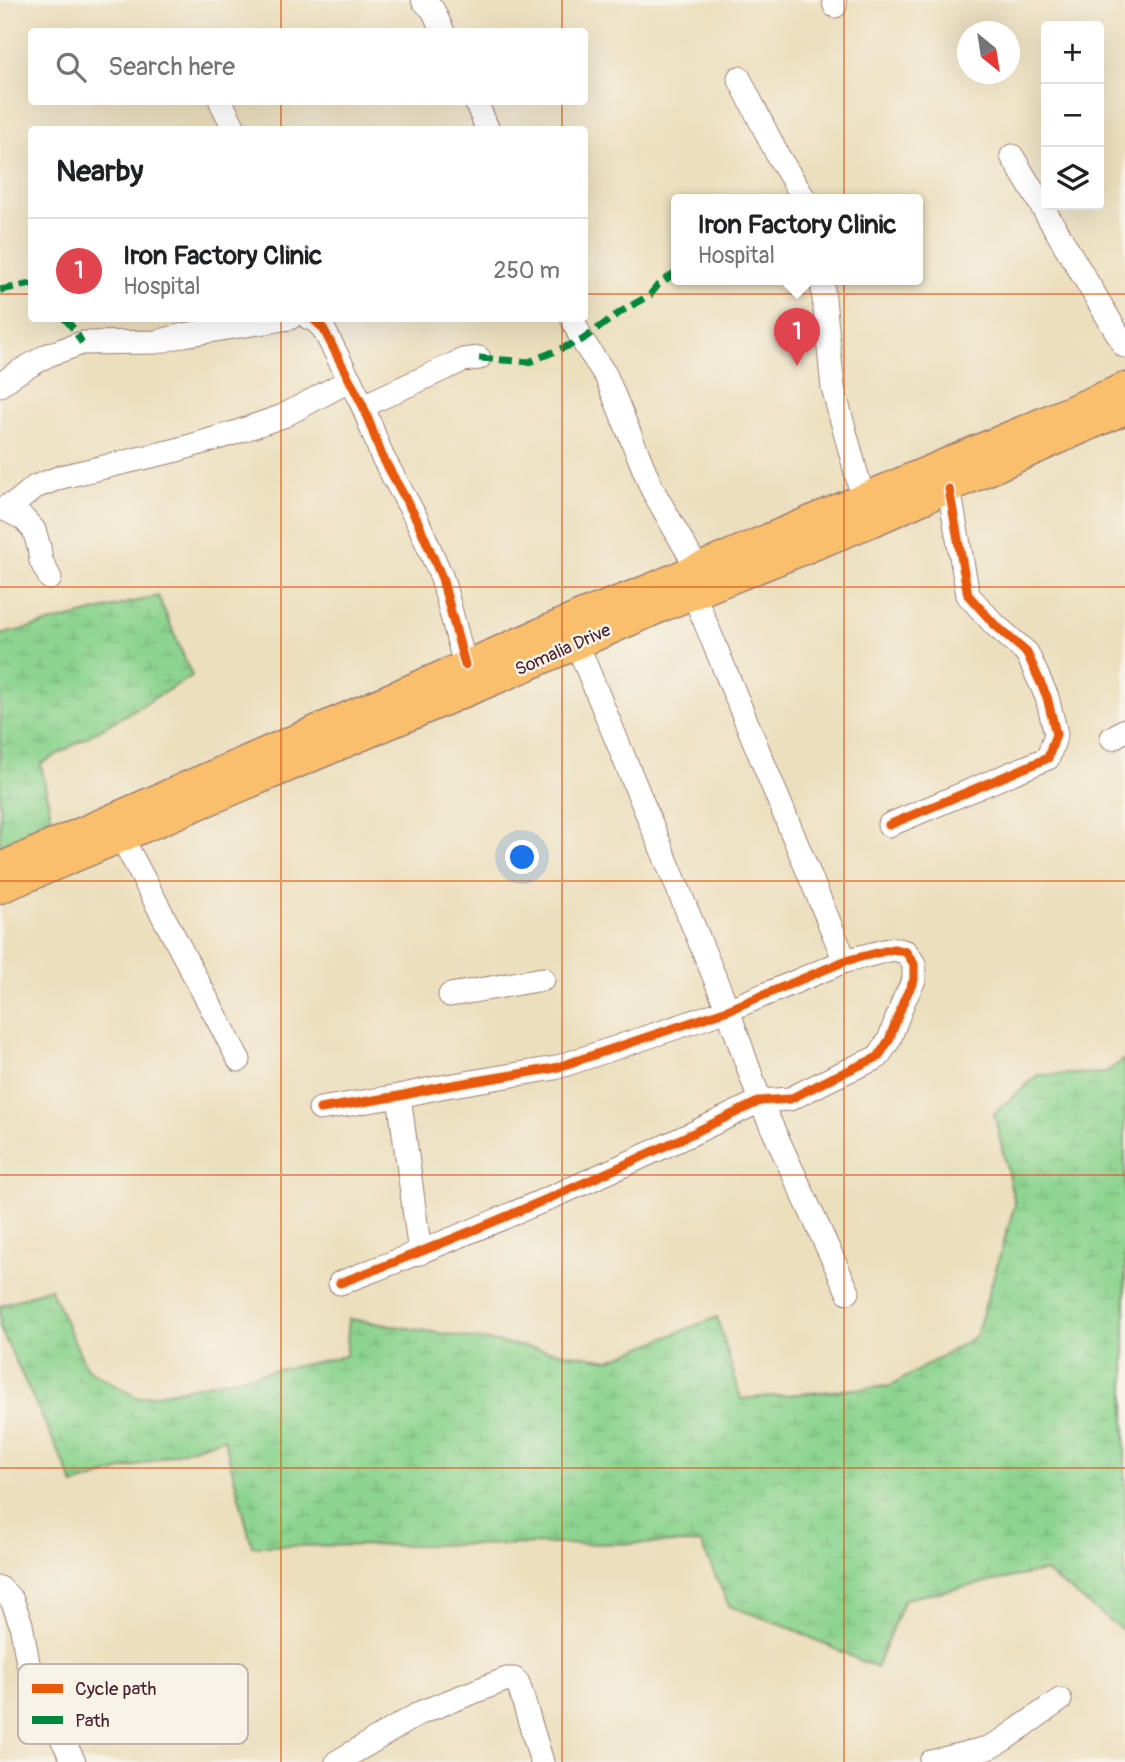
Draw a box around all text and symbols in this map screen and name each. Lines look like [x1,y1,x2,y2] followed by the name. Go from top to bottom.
[957,21,1020,84] north arrow
[1041,21,1104,210] map controls
[1041,21,1104,84] button: +
[28,28,588,105] search box
[52,48,90,86] icon: search
[108,51,235,83] text: Search here
[1041,84,1104,147] button: −
[1041,147,1104,210] button: layers
[56,153,143,190] text: Nearby
[671,194,923,285] popup
[697,209,897,241] text: Iron Factory Clinic
[123,240,322,272] text: Iron Factory Clinic
[697,241,775,270] text: Hospital
[75,256,84,285] text: 1
[494,256,560,285] text: 250 m
[123,272,201,301] text: Hospital
[774,308,820,366] pin: 1
[512,619,614,681] street label: Somalia Drive
[505,840,539,874] your location
[18,1664,248,1744] legend
[75,1677,156,1701] text: Cycle path
[75,1709,110,1733] text: Path

